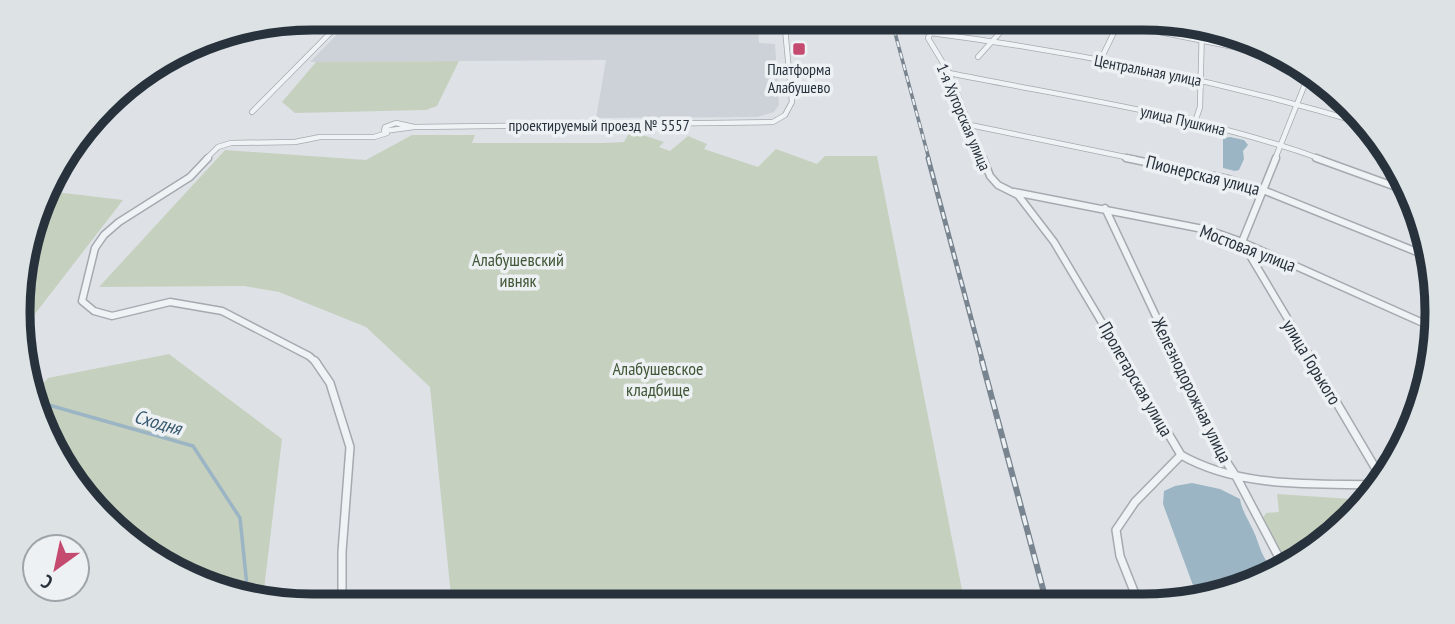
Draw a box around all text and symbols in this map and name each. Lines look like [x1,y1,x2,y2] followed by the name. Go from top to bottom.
[791,41,807,57] marker: Платформа Алабушево
[1093,50,1203,90] street label: Центральная улица
[767,59,831,97] place label: Платформа Алабушево
[933,61,995,173] street label: 1-я Хуторская улица
[1139,101,1227,139] street label: улица Пушкина
[508,115,690,135] street label: проектируемый проезд № 5557
[1144,150,1262,200] street label: Пионерская улица
[1197,219,1299,277] street label: Мостовая улица
[472,248,564,292] park label: Алабушевский ивняк
[1146,313,1237,466] street label: Железнодорожная улица
[1278,315,1347,409] street label: улица Горького
[1094,317,1178,441] street label: Пролетарская улица
[612,357,704,401] park label: Алабушевское кладбище
[132,404,186,441] water label: Сходня
[21,533,91,603] north arrow
[36,570,57,595] text: С

